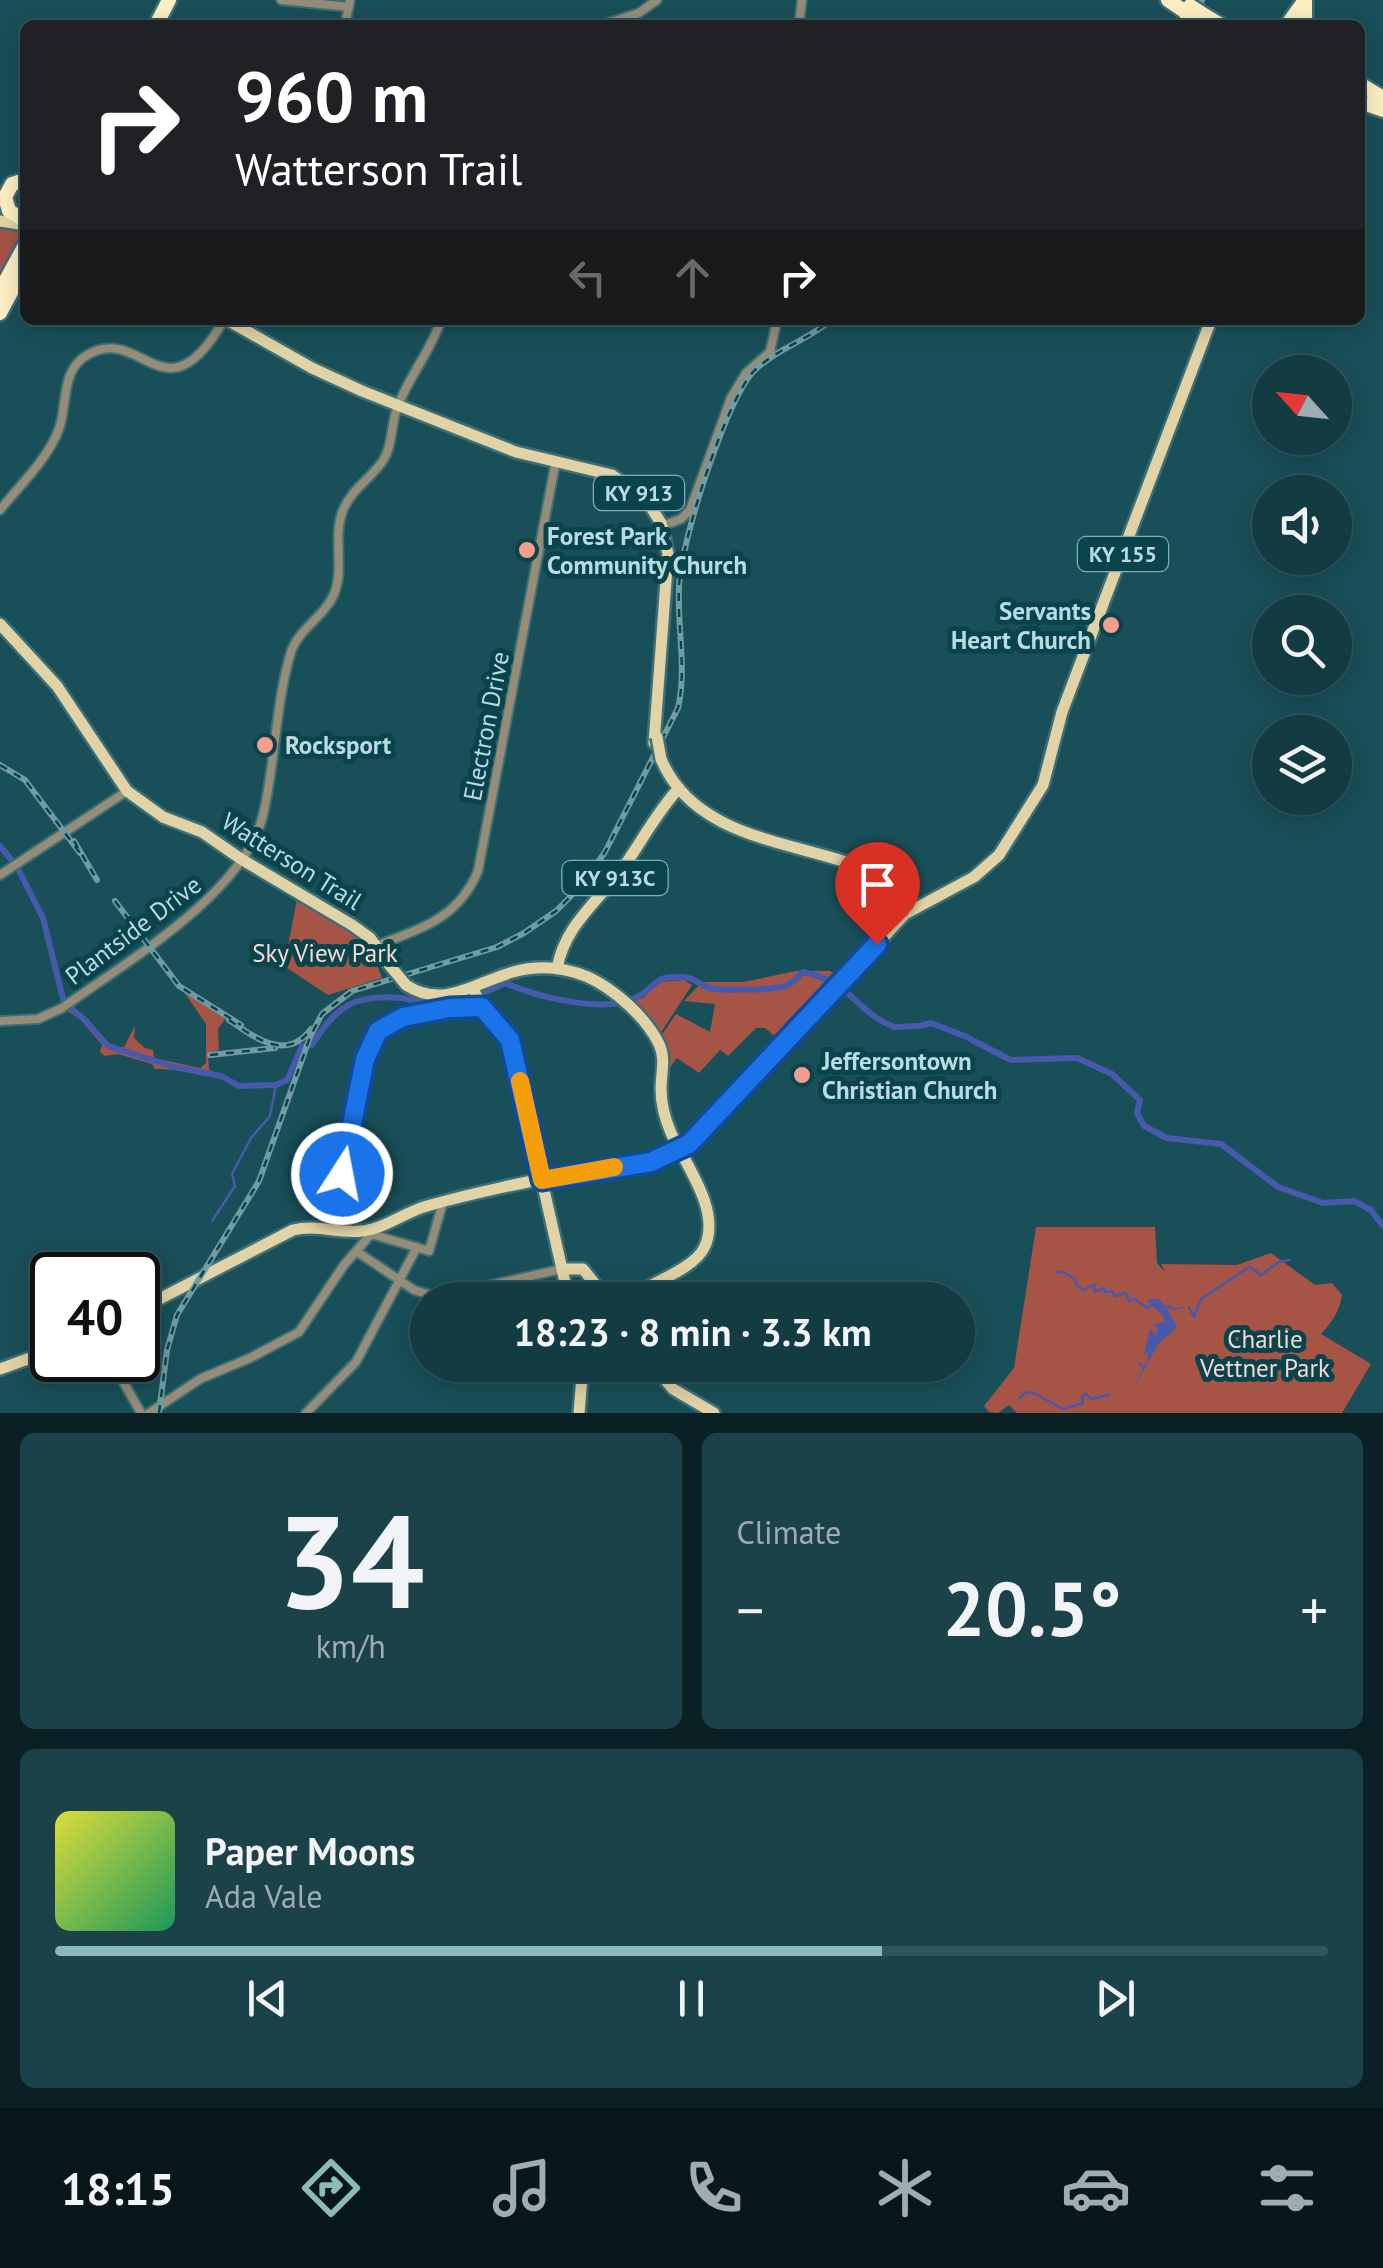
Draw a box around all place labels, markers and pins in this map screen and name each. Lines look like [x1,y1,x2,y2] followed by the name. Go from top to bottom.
[547,520,747,581] place label: Forest Park Community Church
[516,539,538,561] marker: Forest Park Community Church
[951,595,1091,656] place label: Servants Heart Church
[1100,614,1122,636] marker: Servants Heart Church
[285,729,391,761] place label: Rocksport
[254,734,276,756] marker: Rocksport
[835,842,920,945] pin
[821,1045,997,1106] place label: Jeffersontown Christian Church
[791,1064,813,1086] marker: Jeffersontown Christian Church

